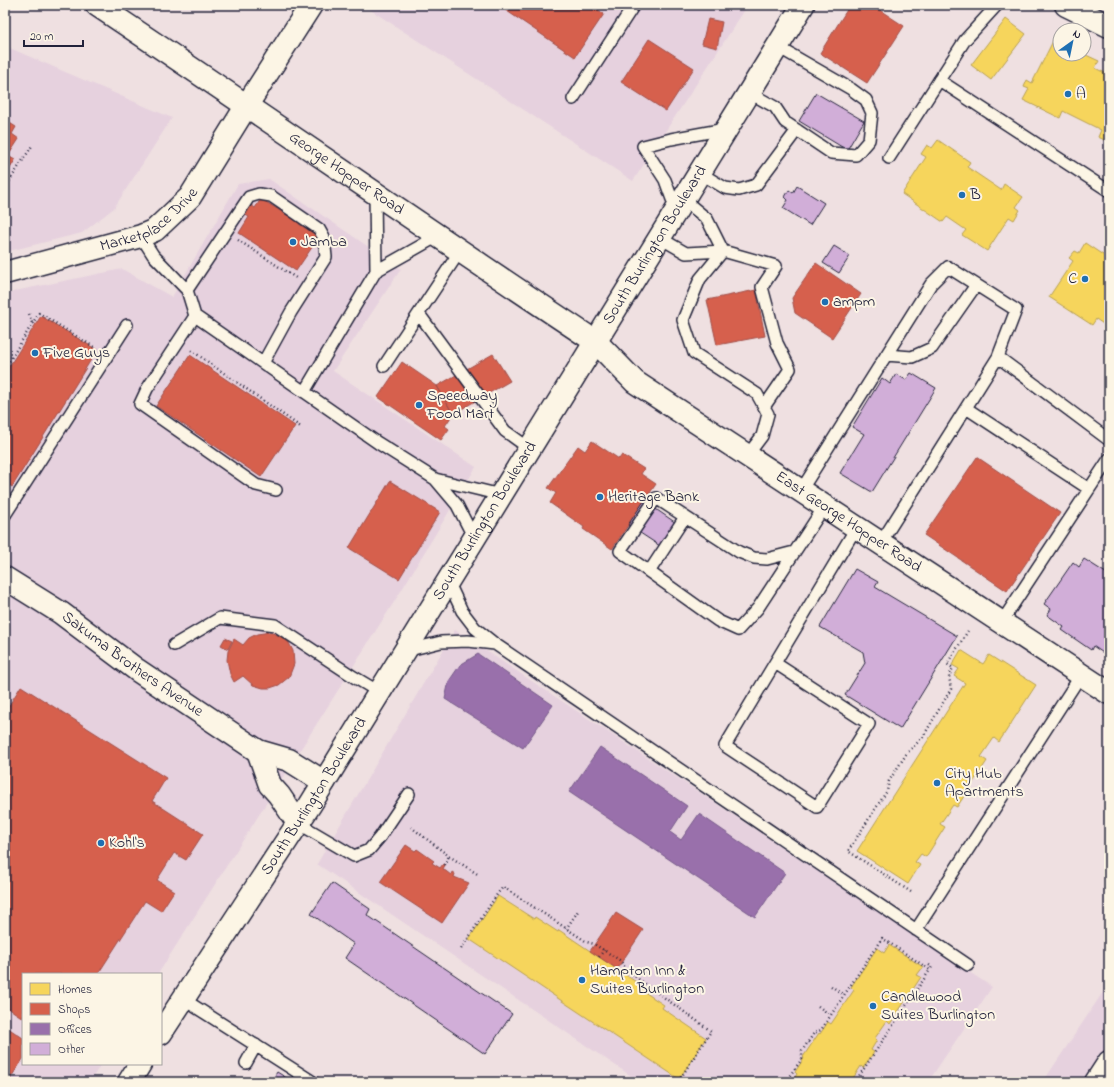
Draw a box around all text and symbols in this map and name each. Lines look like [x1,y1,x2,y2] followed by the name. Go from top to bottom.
[24,22,83,48] scale bar
[1052,22,1092,62] north arrow
[1069,26,1084,43] text: N
[30,28,53,46] text: 20 m
[1076,82,1086,106] place label: A
[1063,89,1073,99] marker: A
[284,126,409,222] street label: George Hopper Road
[597,161,713,329] street label: South Burlington Boulevard
[97,182,205,259] street label: Marketplace Drive
[969,183,981,207] place label: B
[957,190,967,200] marker: B
[301,230,347,254] place label: Jamba
[288,237,298,247] marker: Jamba
[1068,267,1077,291] place label: C
[1080,274,1090,284] marker: C
[833,290,875,314] place label: ampm
[820,297,830,307] marker: ampm
[42,341,110,365] place label: Five Guys
[30,348,40,358] marker: Five Guys
[426,384,497,426] place label: Speedway Food Mart
[414,400,424,410] marker: Speedway Food Mart
[427,437,543,605] street label: South Burlington Boulevard
[770,465,926,579] street label: East George Hopper Road
[608,485,700,509] place label: Heritage Bank
[595,492,605,502] marker: Heritage Bank
[56,605,209,724] street label: Sakuma Brothers Avenue
[255,713,373,880] street label: South Burlington Boulevard
[945,762,1024,804] place label: City Hub Apartments
[932,778,942,788] marker: City Hub Apartments
[109,831,145,855] place label: Kohl's
[96,838,106,848] marker: Kohl's
[590,959,704,1001] place label: Hampton Inn & Suites Burlington
[22,973,162,1065] legend
[577,975,587,985] marker: Hampton Inn & Suites Burlington
[58,981,92,999] text: Homes
[881,985,995,1027] place label: Candlewood Suites Burlington
[58,1001,90,1019] text: Shops
[868,1001,878,1011] marker: Candlewood Suites Burlington
[58,1021,92,1039] text: Offices
[58,1041,85,1059] text: Other

